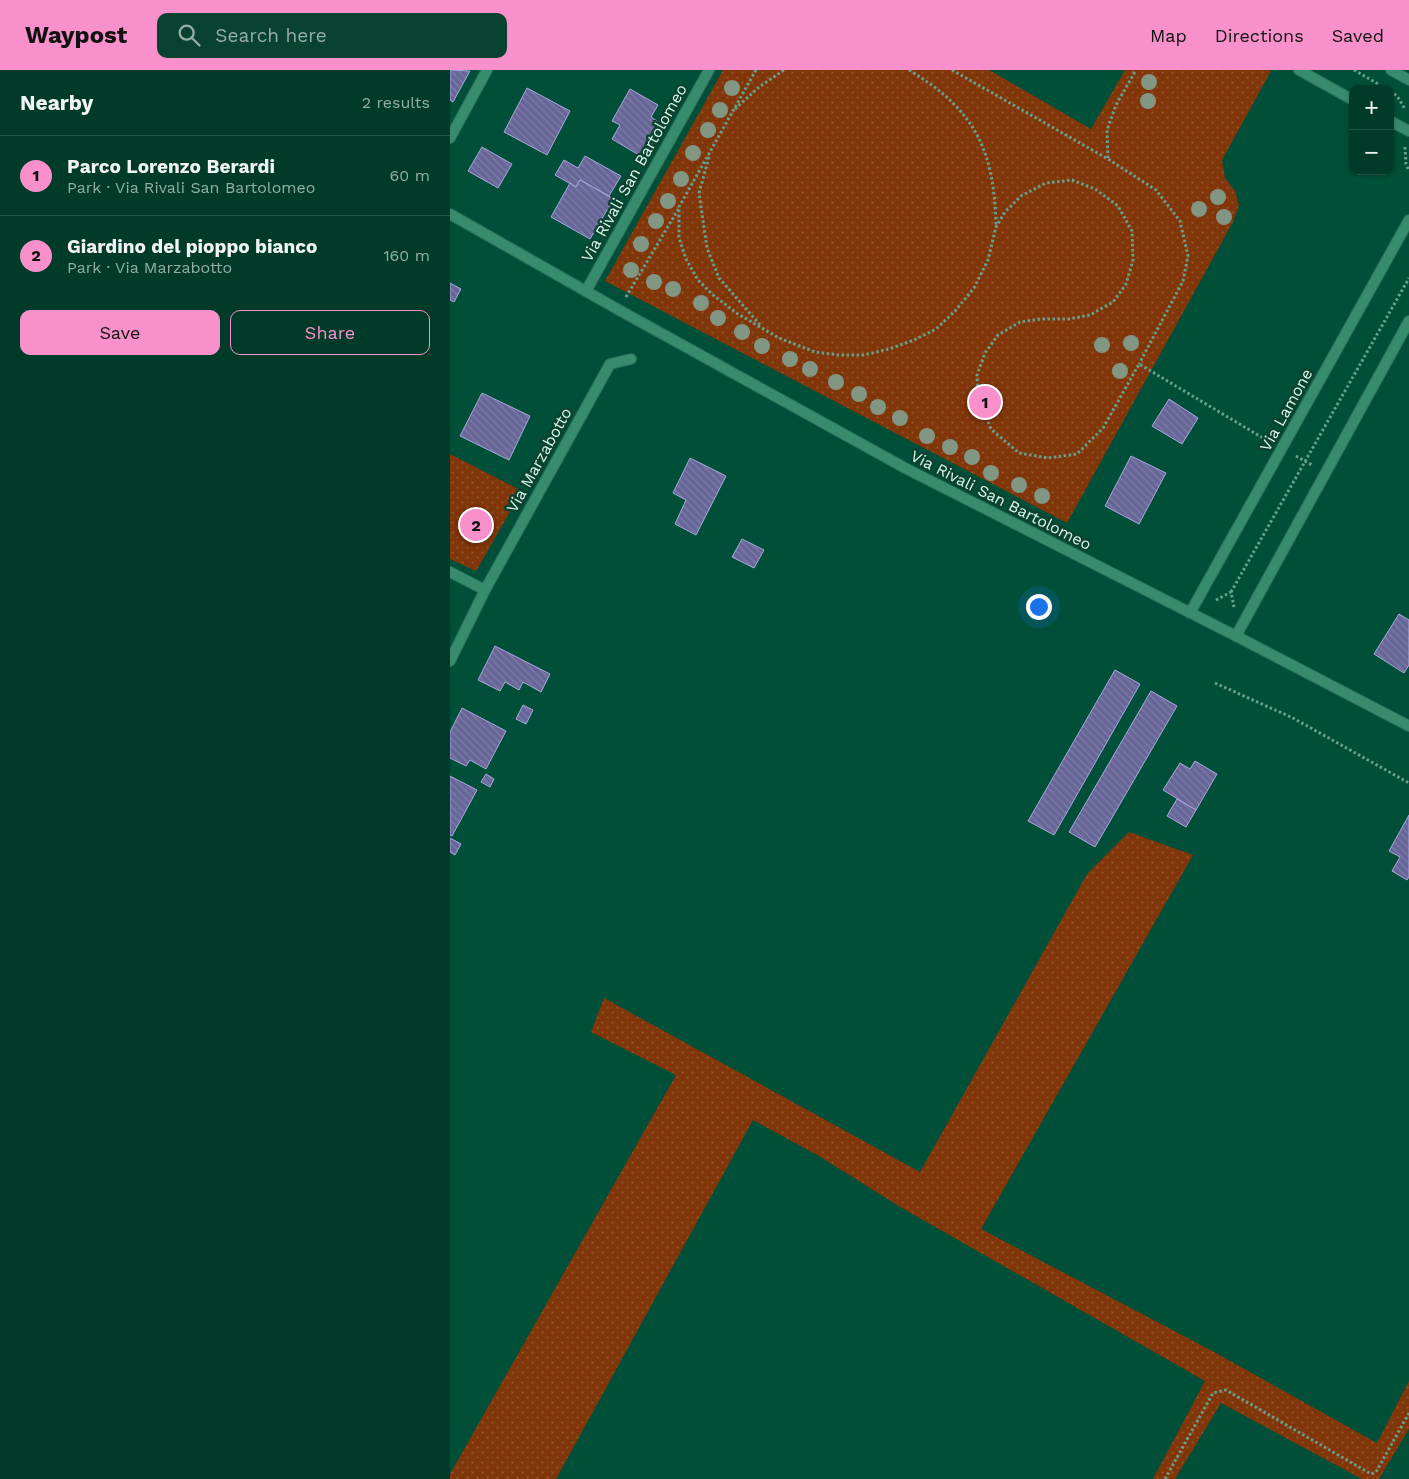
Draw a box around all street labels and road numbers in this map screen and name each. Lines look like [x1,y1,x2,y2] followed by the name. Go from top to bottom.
[577,81,691,265] street label: Via Rivali San Bartolomeo
[1256,365,1316,455] street label: Via Lamone
[502,404,576,516] street label: Via Marzabotto
[907,446,1095,554] street label: Via Rivali San Bartolomeo

